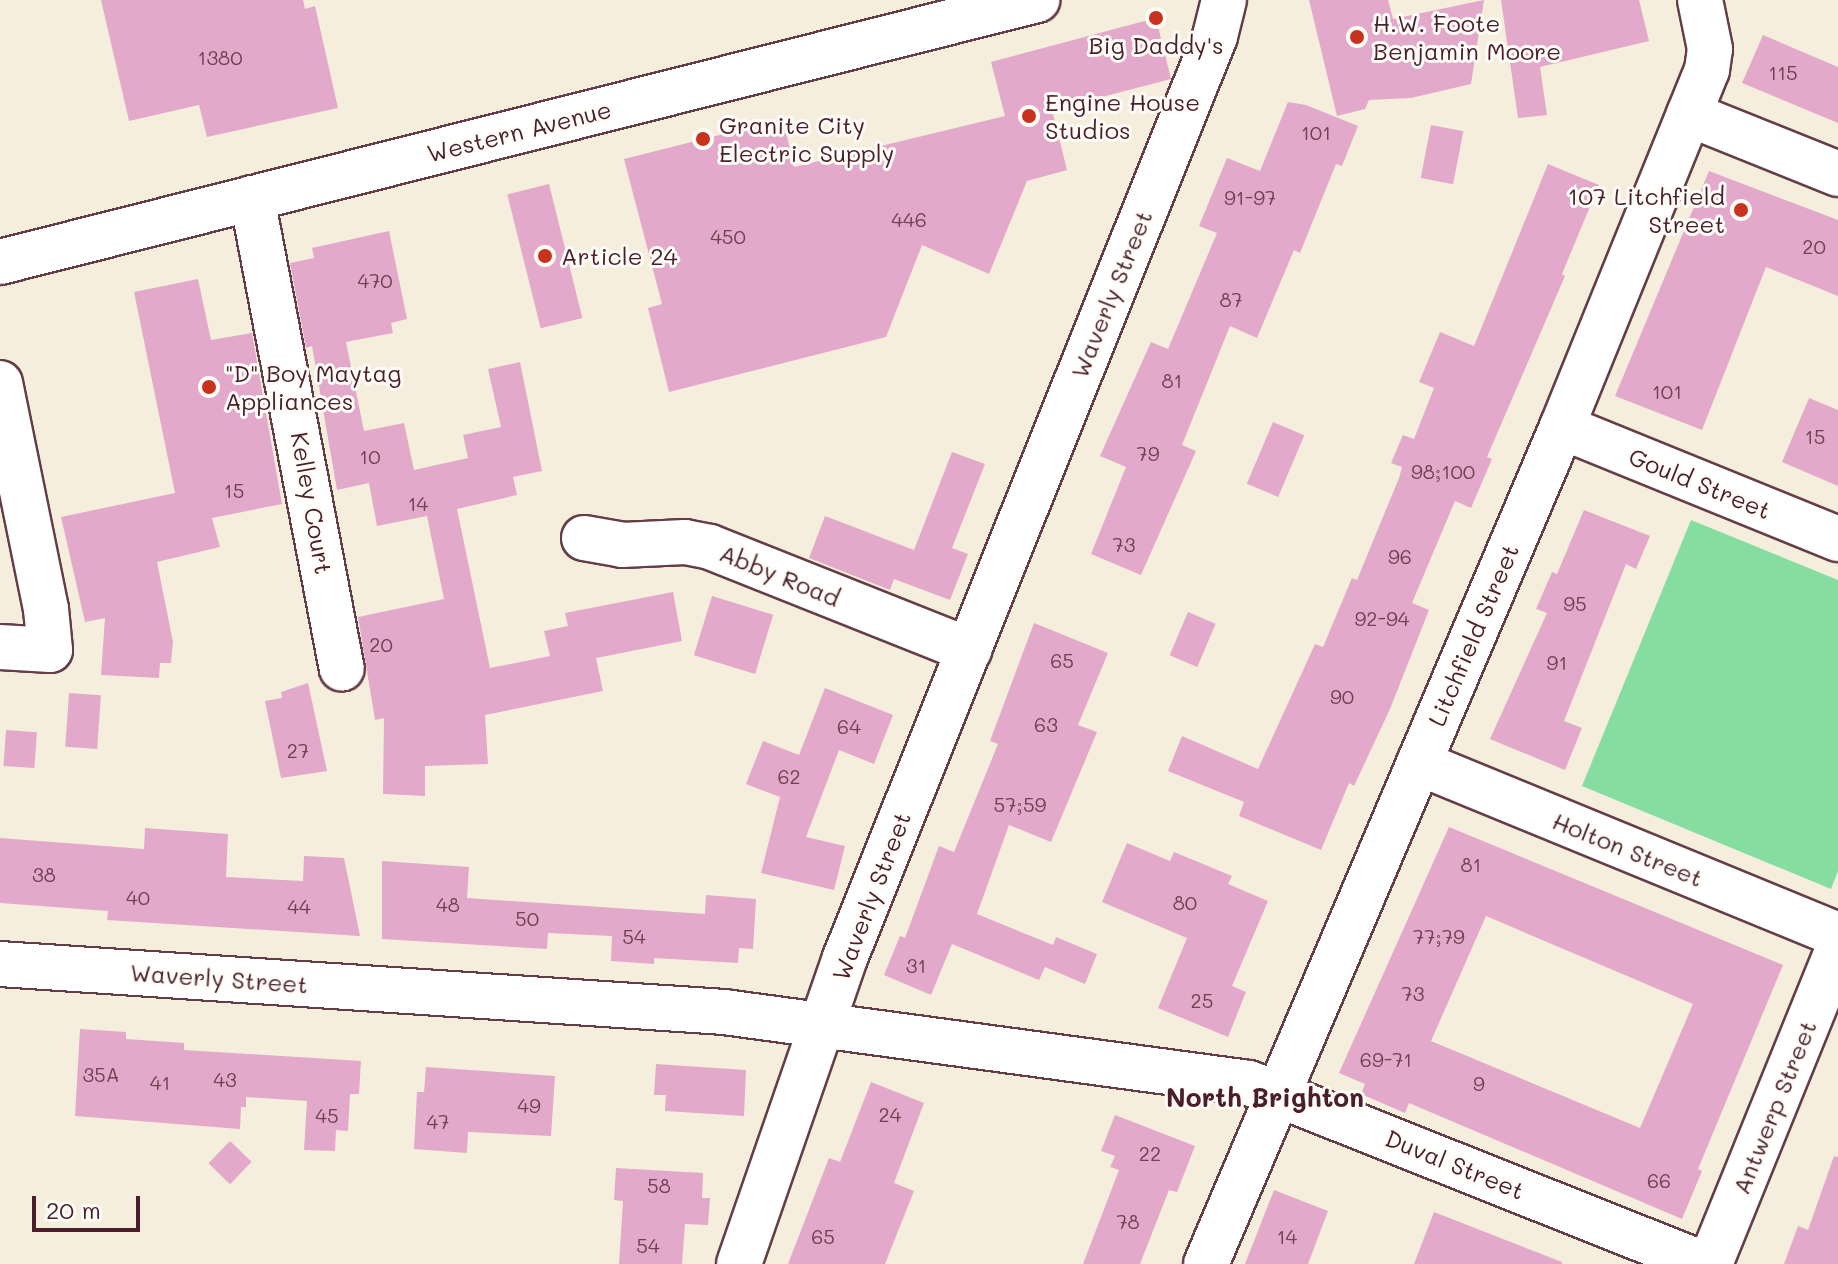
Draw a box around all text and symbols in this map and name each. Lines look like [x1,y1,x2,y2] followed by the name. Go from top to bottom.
[1147,9,1165,27] marker: Big Daddy's
[1373,9,1561,65] place label: H.W. Foote Benjamin Moore
[1348,28,1366,46] marker: H.W. Foote Benjamin Moore
[1088,31,1224,59] place label: Big Daddy's
[197,45,243,69] house number: 1380
[1768,60,1798,84] house number: 115
[1045,88,1200,144] place label: Engine House Studios
[424,94,614,168] street label: Western Avenue
[1020,107,1038,125] marker: Engine House Studios
[719,111,894,167] place label: Granite City Electric Supply
[1301,120,1331,144] house number: 101
[694,130,712,148] marker: Granite City Electric Supply
[1567,182,1725,238] place label: 107 Litchfield Street
[1224,185,1276,209] house number: 91-97
[1732,201,1750,219] marker: 107 Litchfield Street
[1064,206,1158,382] street label: Waverly Street
[891,207,927,231] house number: 446
[710,224,746,248] house number: 450
[1802,234,1826,258] house number: 20
[561,242,678,270] place label: Article 24
[536,247,554,265] marker: Article 24
[357,268,393,292] house number: 470
[1219,287,1243,311] house number: 87
[225,359,401,415] place label: "D" Boy Maytag Appliances
[1161,368,1183,392] house number: 81
[200,378,218,396] marker: "D" Boy Maytag Appliances
[1652,379,1682,403] house number: 101
[1805,424,1825,448] house number: 15
[285,430,339,576] street label: Kelley Court
[1137,441,1159,465] house number: 79
[1625,441,1775,525] street label: Gould Street
[359,444,381,468] house number: 10
[1411,459,1475,483] house number: 98;100
[224,478,244,502] house number: 15
[408,491,428,515] house number: 14
[1113,532,1135,556] house number: 73
[716,538,844,612] street label: Abby Road
[1422,540,1524,730] street label: Litchfield Street
[1388,544,1412,568] house number: 96
[1563,591,1587,615] house number: 95
[1355,606,1409,630] house number: 92-94
[369,632,393,656] house number: 20
[1050,648,1074,672] house number: 65
[1547,650,1567,674] house number: 91
[1330,684,1354,708] house number: 90
[1034,712,1058,736] house number: 63
[837,714,861,738] house number: 64
[287,738,309,762] house number: 27
[777,764,801,788] house number: 62
[994,792,1046,816] house number: 57;59
[1549,806,1707,892] street label: Holton Street
[826,808,916,984] street label: Waverly Street
[1460,852,1482,876] house number: 81
[32,862,56,886] house number: 38
[126,885,150,909] house number: 40
[1173,890,1197,914] house number: 80
[436,892,460,916] house number: 48
[287,894,311,918] house number: 44
[515,906,539,930] house number: 50
[622,924,646,948] house number: 54
[1413,924,1465,948] house number: 77;79
[906,953,926,977] house number: 31
[129,957,309,999] street label: Waverly Street
[1402,981,1424,1005] house number: 73
[1191,988,1213,1012] house number: 25
[1726,1016,1822,1198] street label: Antwerp Street
[1360,1047,1412,1071] house number: 69-71
[82,1062,120,1086] house number: 35A
[213,1067,237,1091] house number: 43
[150,1070,170,1094] house number: 41
[1473,1071,1485,1095] house number: 9
[1166,1082,1364,1114] district label: North Brighton
[517,1093,541,1117] house number: 49
[879,1102,901,1126] house number: 24
[315,1103,339,1127] house number: 45
[427,1109,449,1133] house number: 47
[1381,1123,1529,1205] street label: Duval Street
[1139,1141,1161,1165] house number: 22
[1647,1168,1671,1192] house number: 66
[647,1173,671,1197] house number: 58
[36,1180,144,1230] scale bar
[46,1194,101,1225] text: 20 m
[1116,1209,1140,1233] house number: 78
[811,1224,835,1248] house number: 65
[1277,1224,1297,1248] house number: 14
[636,1233,660,1257] house number: 54

